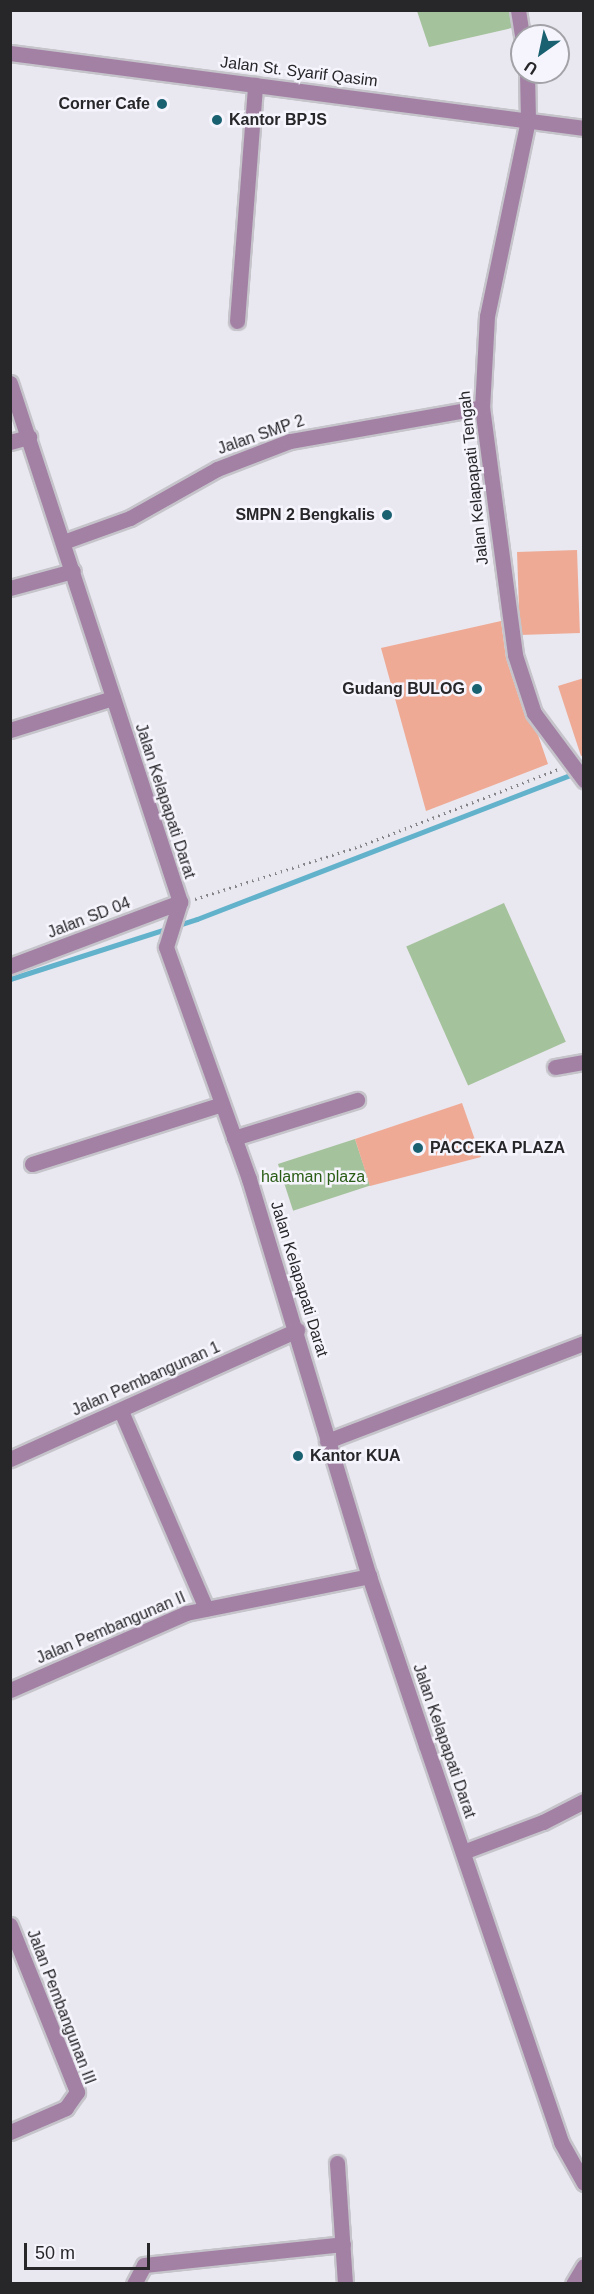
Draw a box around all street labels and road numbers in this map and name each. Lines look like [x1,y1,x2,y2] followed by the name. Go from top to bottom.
[219,53,379,91] street label: Jalan St. Syarif Qasim
[455,390,493,566] street label: Jalan Kelapapati Tengah
[215,411,307,459] street label: Jalan SMP 2
[131,721,199,881] street label: Jalan Kelapapati Darat
[45,893,133,943] street label: Jalan SD 04
[266,1199,332,1359] street label: Jalan Kelapapati Darat
[69,1338,223,1420] street label: Jalan Pembangunan 1
[34,1588,188,1668] street label: Jalan Pembangunan II
[409,1661,479,1821] street label: Jalan Kelapapati Darat
[23,1927,99,2087] street label: Jalan Pembangunan III

